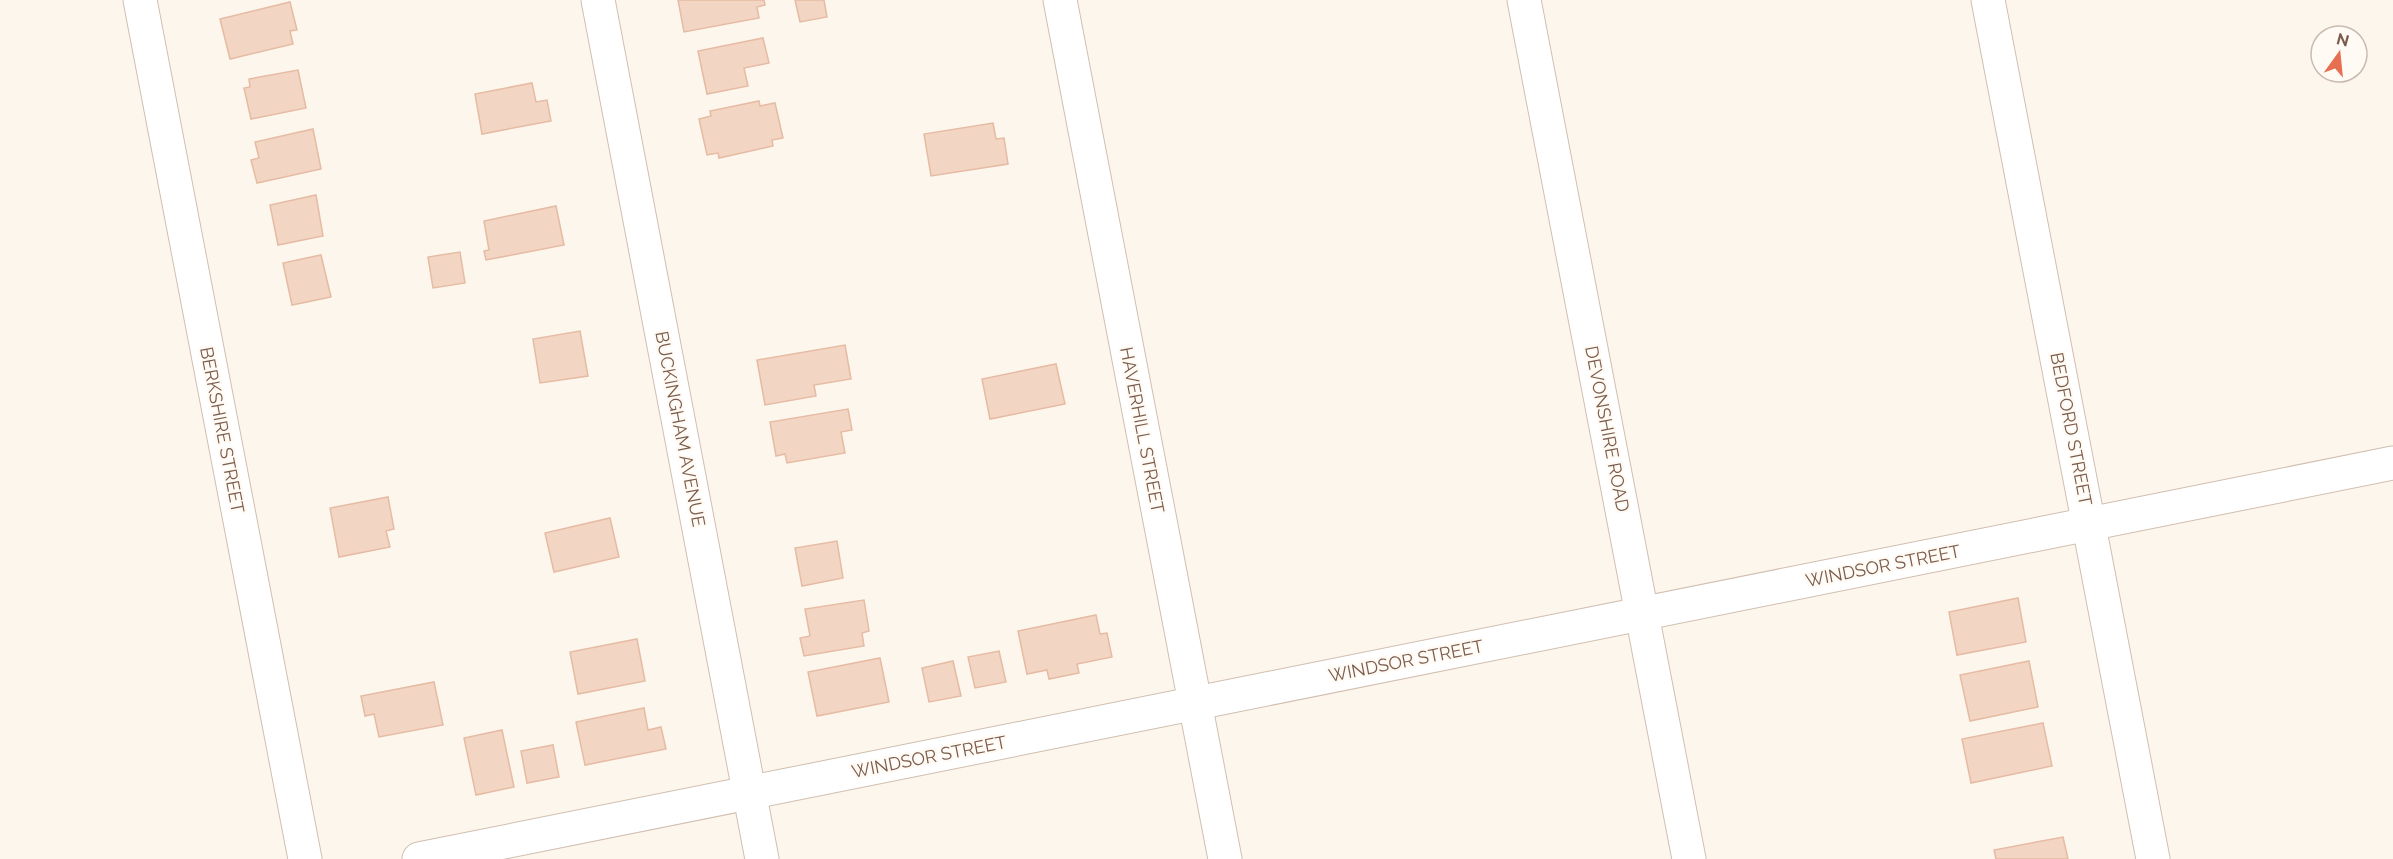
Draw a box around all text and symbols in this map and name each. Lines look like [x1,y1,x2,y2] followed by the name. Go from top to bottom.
[2309,24,2369,84] north arrow
[2334,29,2351,51] text: N
[651,329,710,528] street label: BUCKINGHAM AVENUE
[1581,344,1634,514] street label: DEVONSHIRE ROAD
[196,345,249,515] street label: BERKSHIRE STREET
[1116,345,1169,515] street label: HAVERHILL STREET
[2046,351,2097,507] street label: BEDFORD STREET
[1804,540,1962,591] street label: WINDSOR STREET
[1327,635,1485,686] street label: WINDSOR STREET
[850,731,1008,782] street label: WINDSOR STREET

